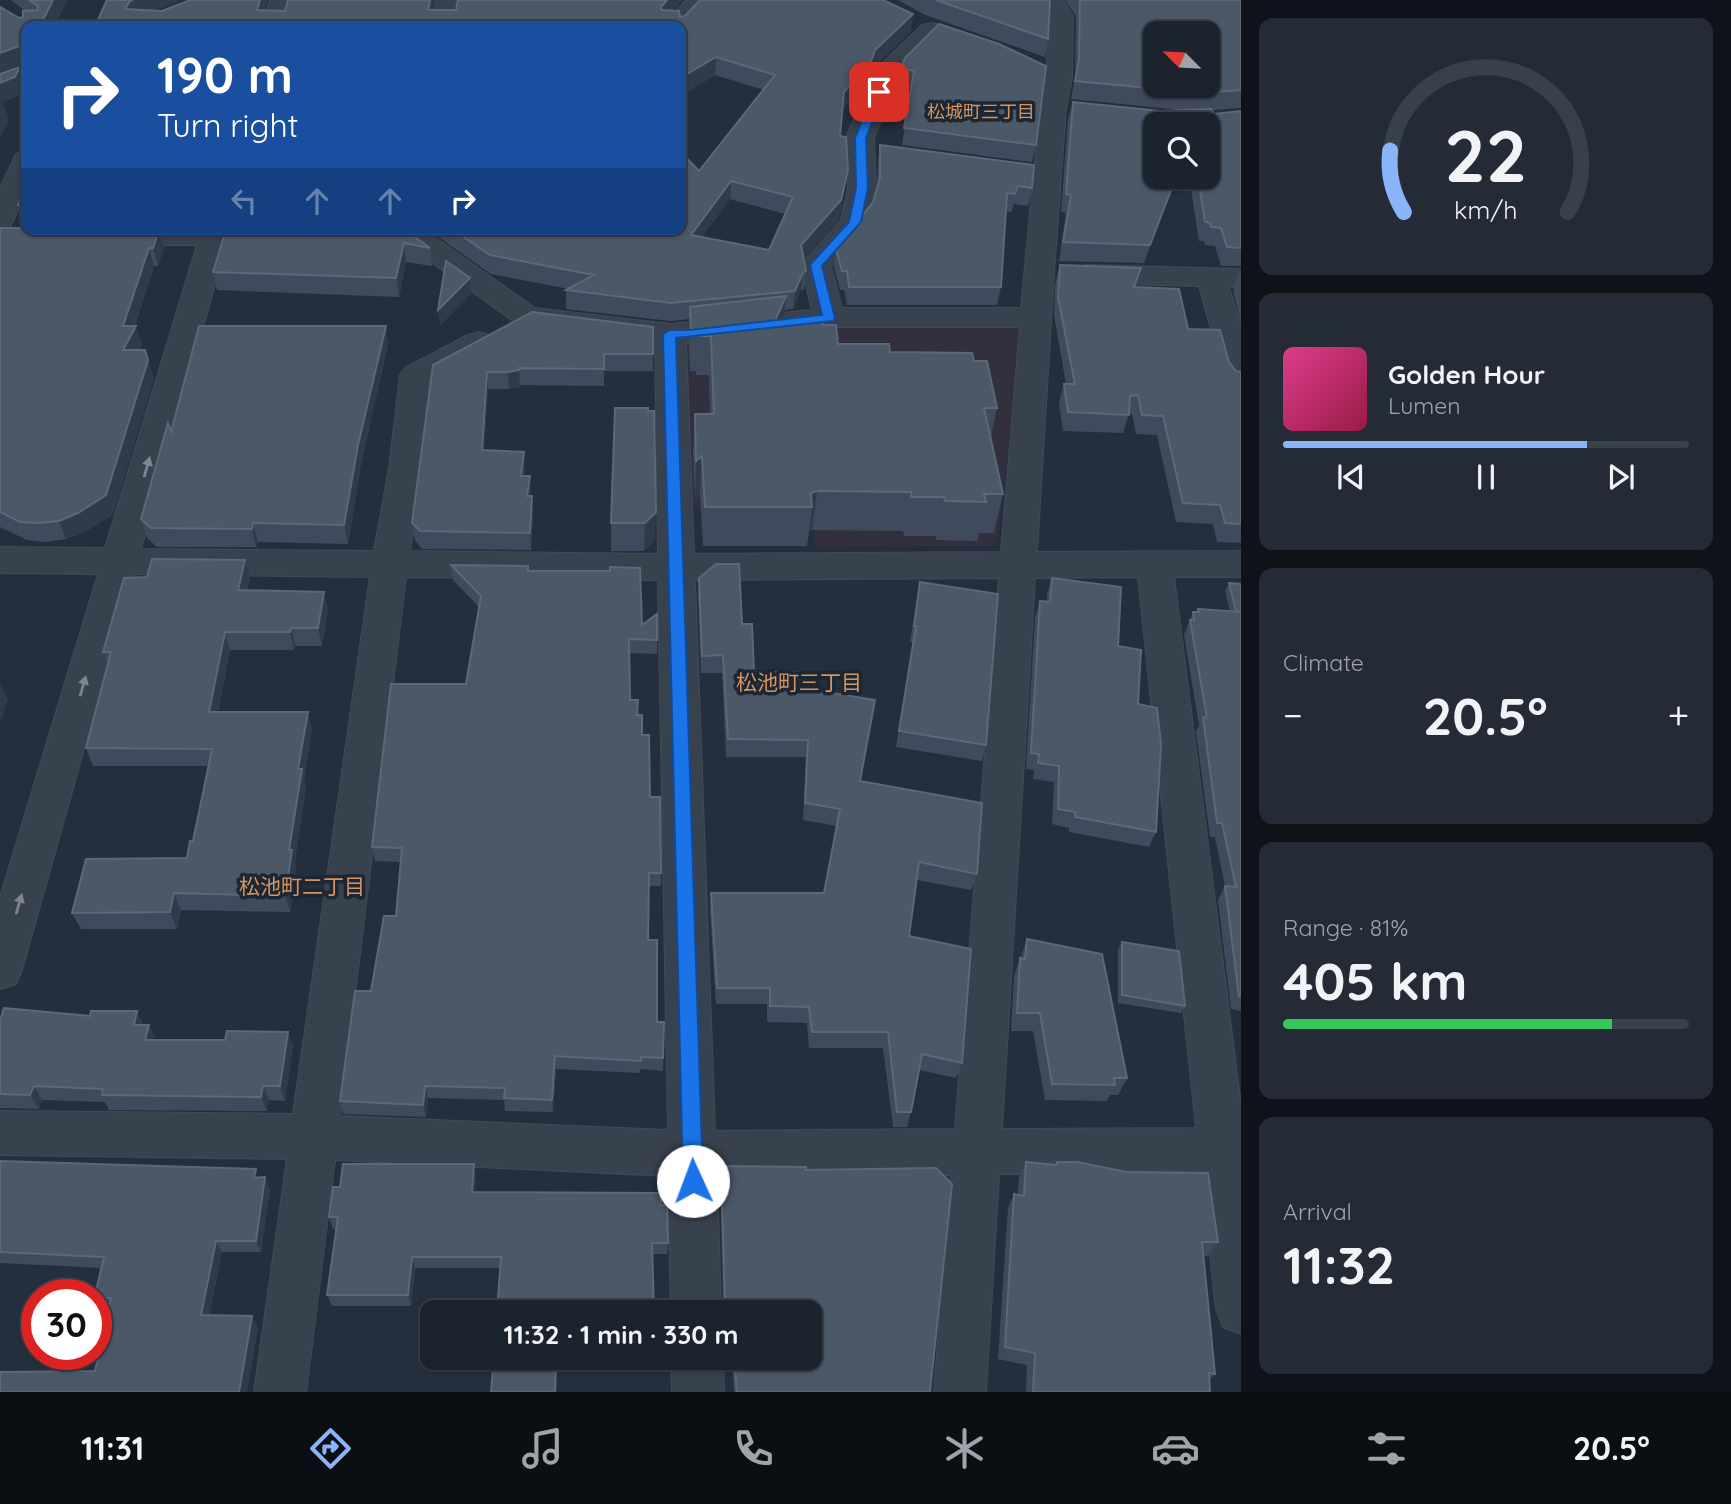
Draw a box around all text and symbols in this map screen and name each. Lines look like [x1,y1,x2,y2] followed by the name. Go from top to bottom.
[1143,21,1220,98] north arrow
[1143,21,1220,189] map controls
[157,44,293,105] text: 190 m
[42,49,133,140] icon: right
[849,62,909,122] pin
[860,73,898,111] icon: arrive
[927,100,1035,123] district label: 松城町三丁目
[157,105,298,145] text: Turn right
[1445,110,1527,201] text: 22
[1143,112,1220,189] button: search
[225,182,263,220] icon: left
[298,182,336,220] icon: ahead
[371,182,409,220] icon: ahead
[444,182,482,220] icon: right
[1454,194,1518,225] text: km/h
[1388,358,1545,391] text: Golden Hour
[1388,391,1461,420] text: Lumen
[143,457,153,478] one-way arrow
[1332,458,1370,496] icon: previous
[1467,458,1505,496] icon: pause
[1602,458,1640,496] icon: next
[1283,648,1364,677] text: Climate
[736,669,862,695] district label: 松池町三丁目
[79,675,89,696] one-way arrow
[1423,683,1548,748] text: 20.5°
[1283,691,1303,739] text: −
[1668,691,1689,739] text: +
[239,873,365,899] district label: 松池町二丁目
[15,893,25,914] one-way arrow
[1283,913,1408,942] text: Range · 81%
[1283,948,1468,1013] text: 405 km
[656,1144,730,1218] position arrow
[1283,1197,1352,1226] text: Arrival
[1283,1232,1395,1297] text: 11:32
[21,1279,112,1370] speed limit sign: 30
[504,1318,738,1351] text: 11:32 · 1 min · 330 m
[306,1424,355,1473] icon: directions
[518,1424,567,1473] icon: music
[729,1424,778,1473] icon: phone
[940,1424,989,1473] icon: climate
[1151,1424,1200,1473] icon: car
[1362,1424,1411,1473] icon: filters
[81,1428,144,1468] text: 11:31
[1573,1428,1650,1468] text: 20.5°

